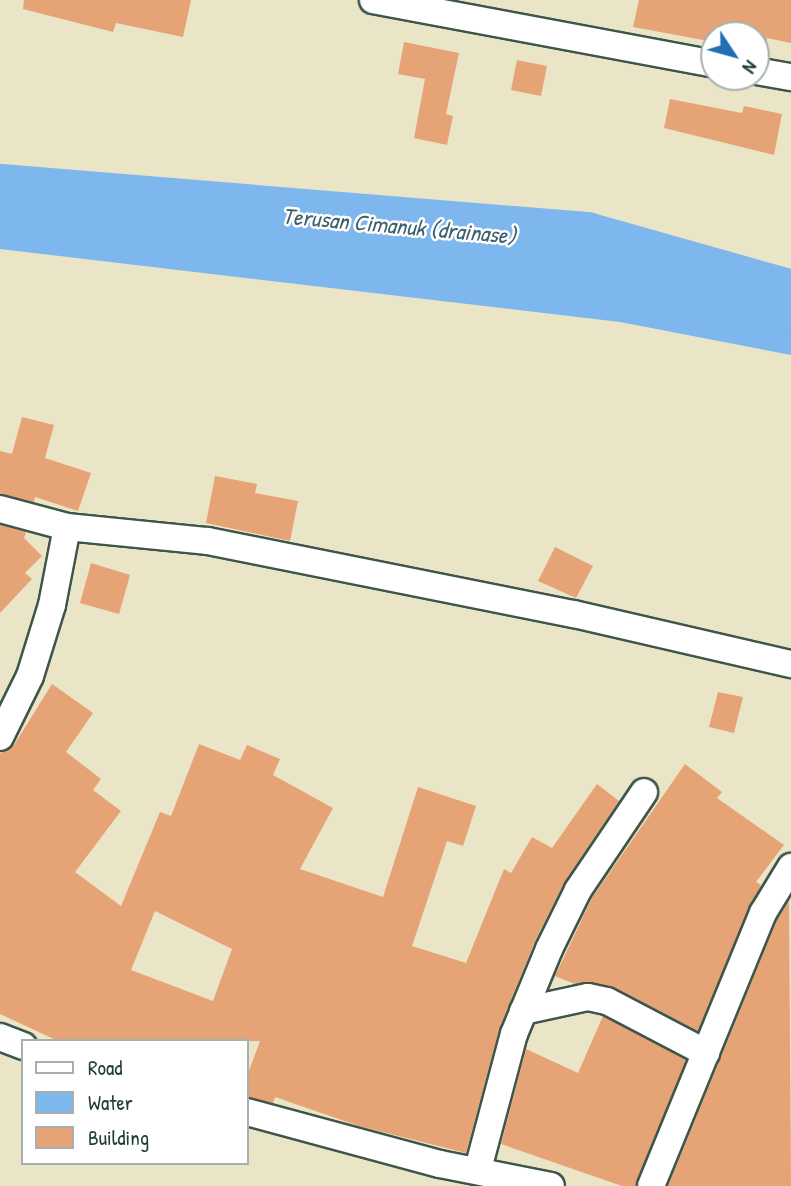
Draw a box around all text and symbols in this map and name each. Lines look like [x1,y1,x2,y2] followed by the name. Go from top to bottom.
[700,21,770,91] north arrow
[737,55,764,79] text: N
[281,202,517,250] water label: Terusan Cimanuk (drainase)
[21,1039,248,1165] legend
[88,1053,122,1082] text: Road
[88,1088,133,1117] text: Water
[88,1123,149,1152] text: Building

